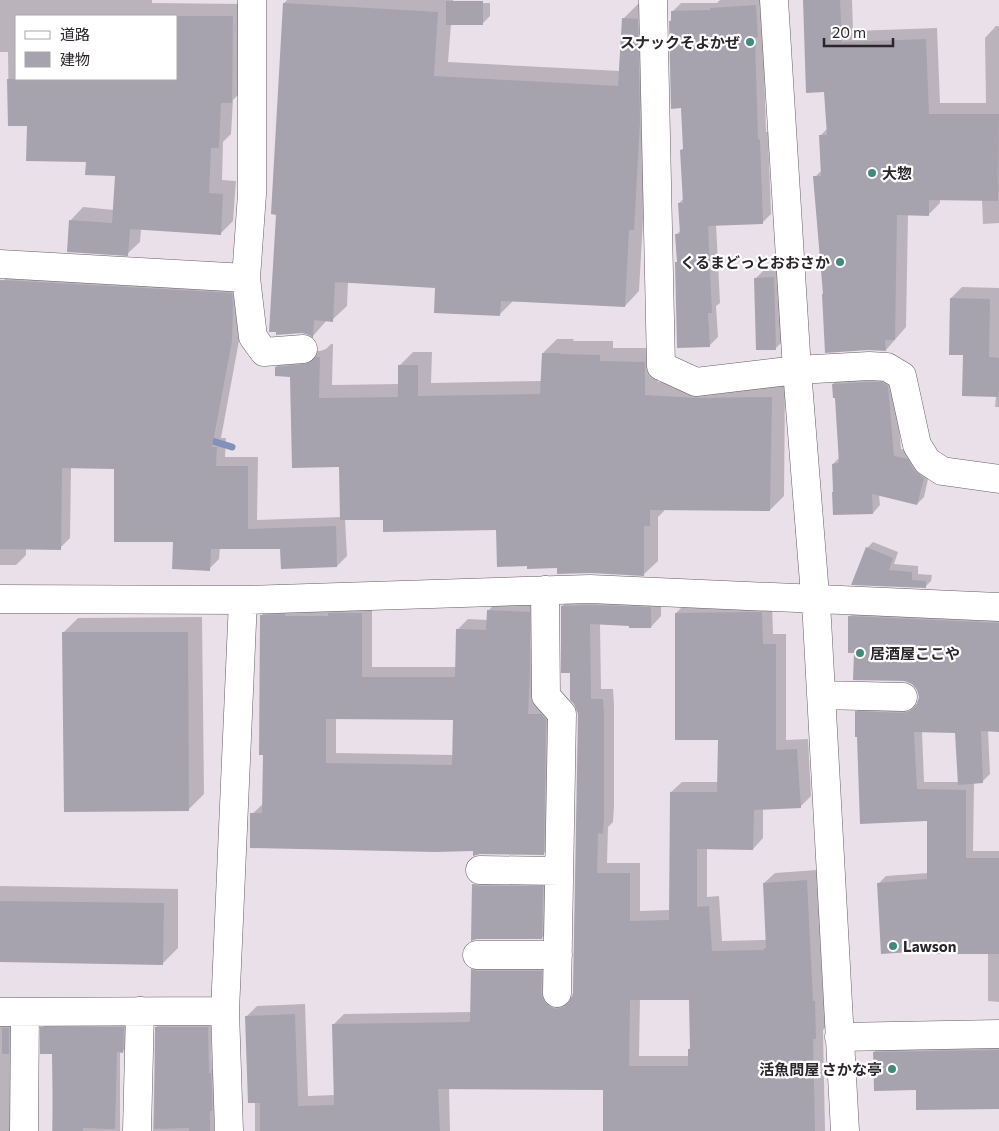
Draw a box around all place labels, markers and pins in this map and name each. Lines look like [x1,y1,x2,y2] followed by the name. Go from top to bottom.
[620,33,740,51] place label: スナックそよかぜ
[744,36,756,48] marker: スナックそよかぜ
[882,164,912,182] place label: 大惣
[866,167,878,179] marker: 大惣
[680,253,830,271] place label: くるまどっとおおさか
[834,256,846,268] marker: くるまどっとおおさか
[870,644,960,662] place label: 居酒屋ここや
[854,647,866,659] marker: 居酒屋ここや
[903,937,956,955] place label: Lawson
[887,940,899,952] marker: Lawson
[759,1060,882,1078] place label: 活魚問屋 さかな亭
[886,1063,898,1075] marker: 活魚問屋 さかな亭

